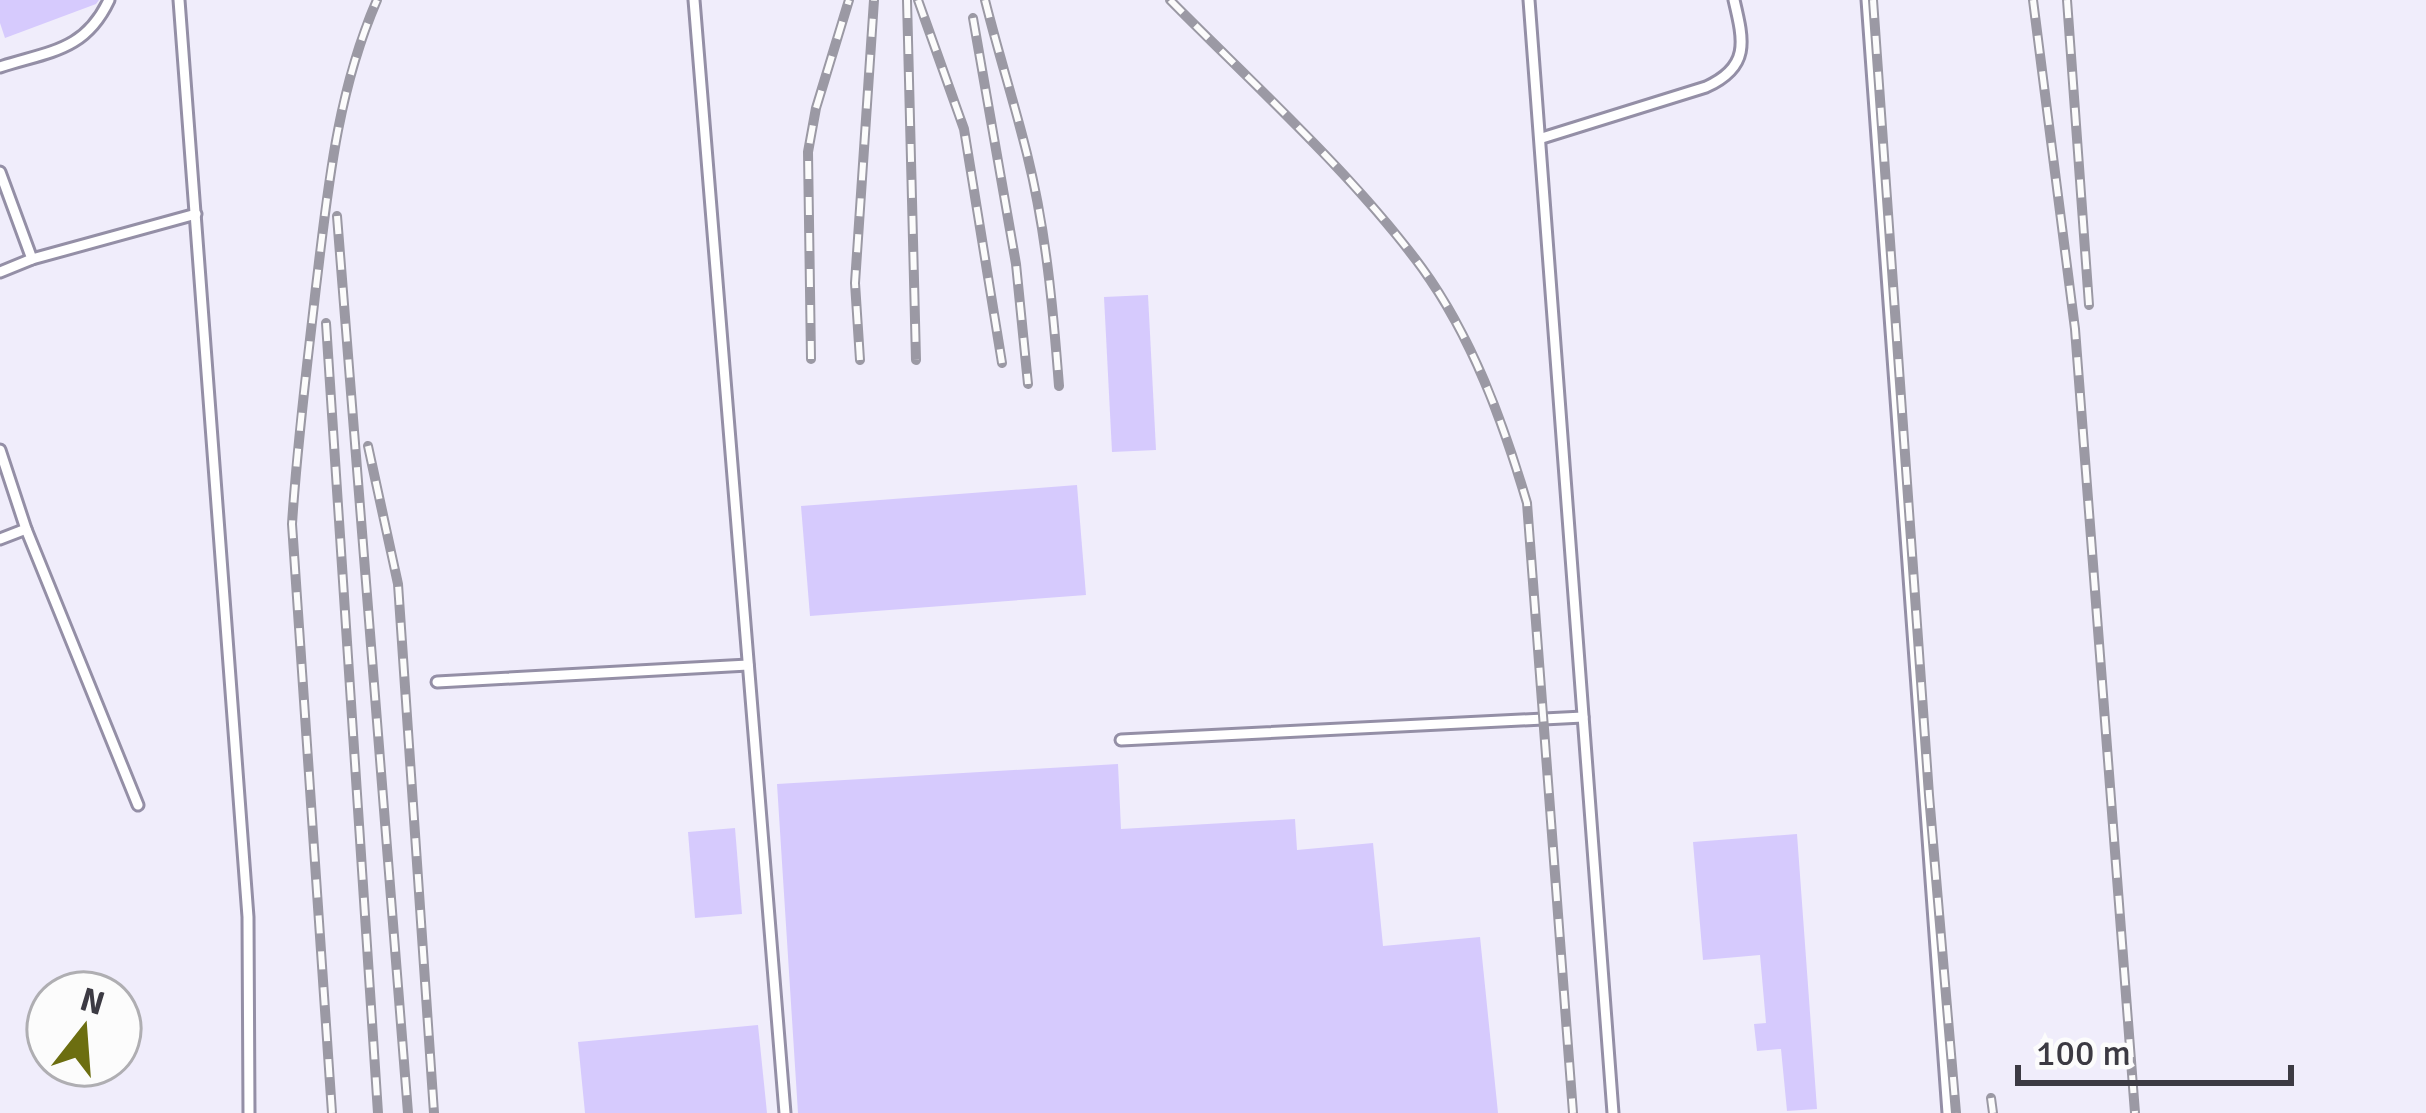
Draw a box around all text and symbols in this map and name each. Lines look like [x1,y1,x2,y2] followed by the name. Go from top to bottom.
[24,969,144,1089] north arrow
[75,979,109,1025] text: N
[2018,1011,2291,1085] scale bar
[2036,1031,2131,1076] text: 100 m

